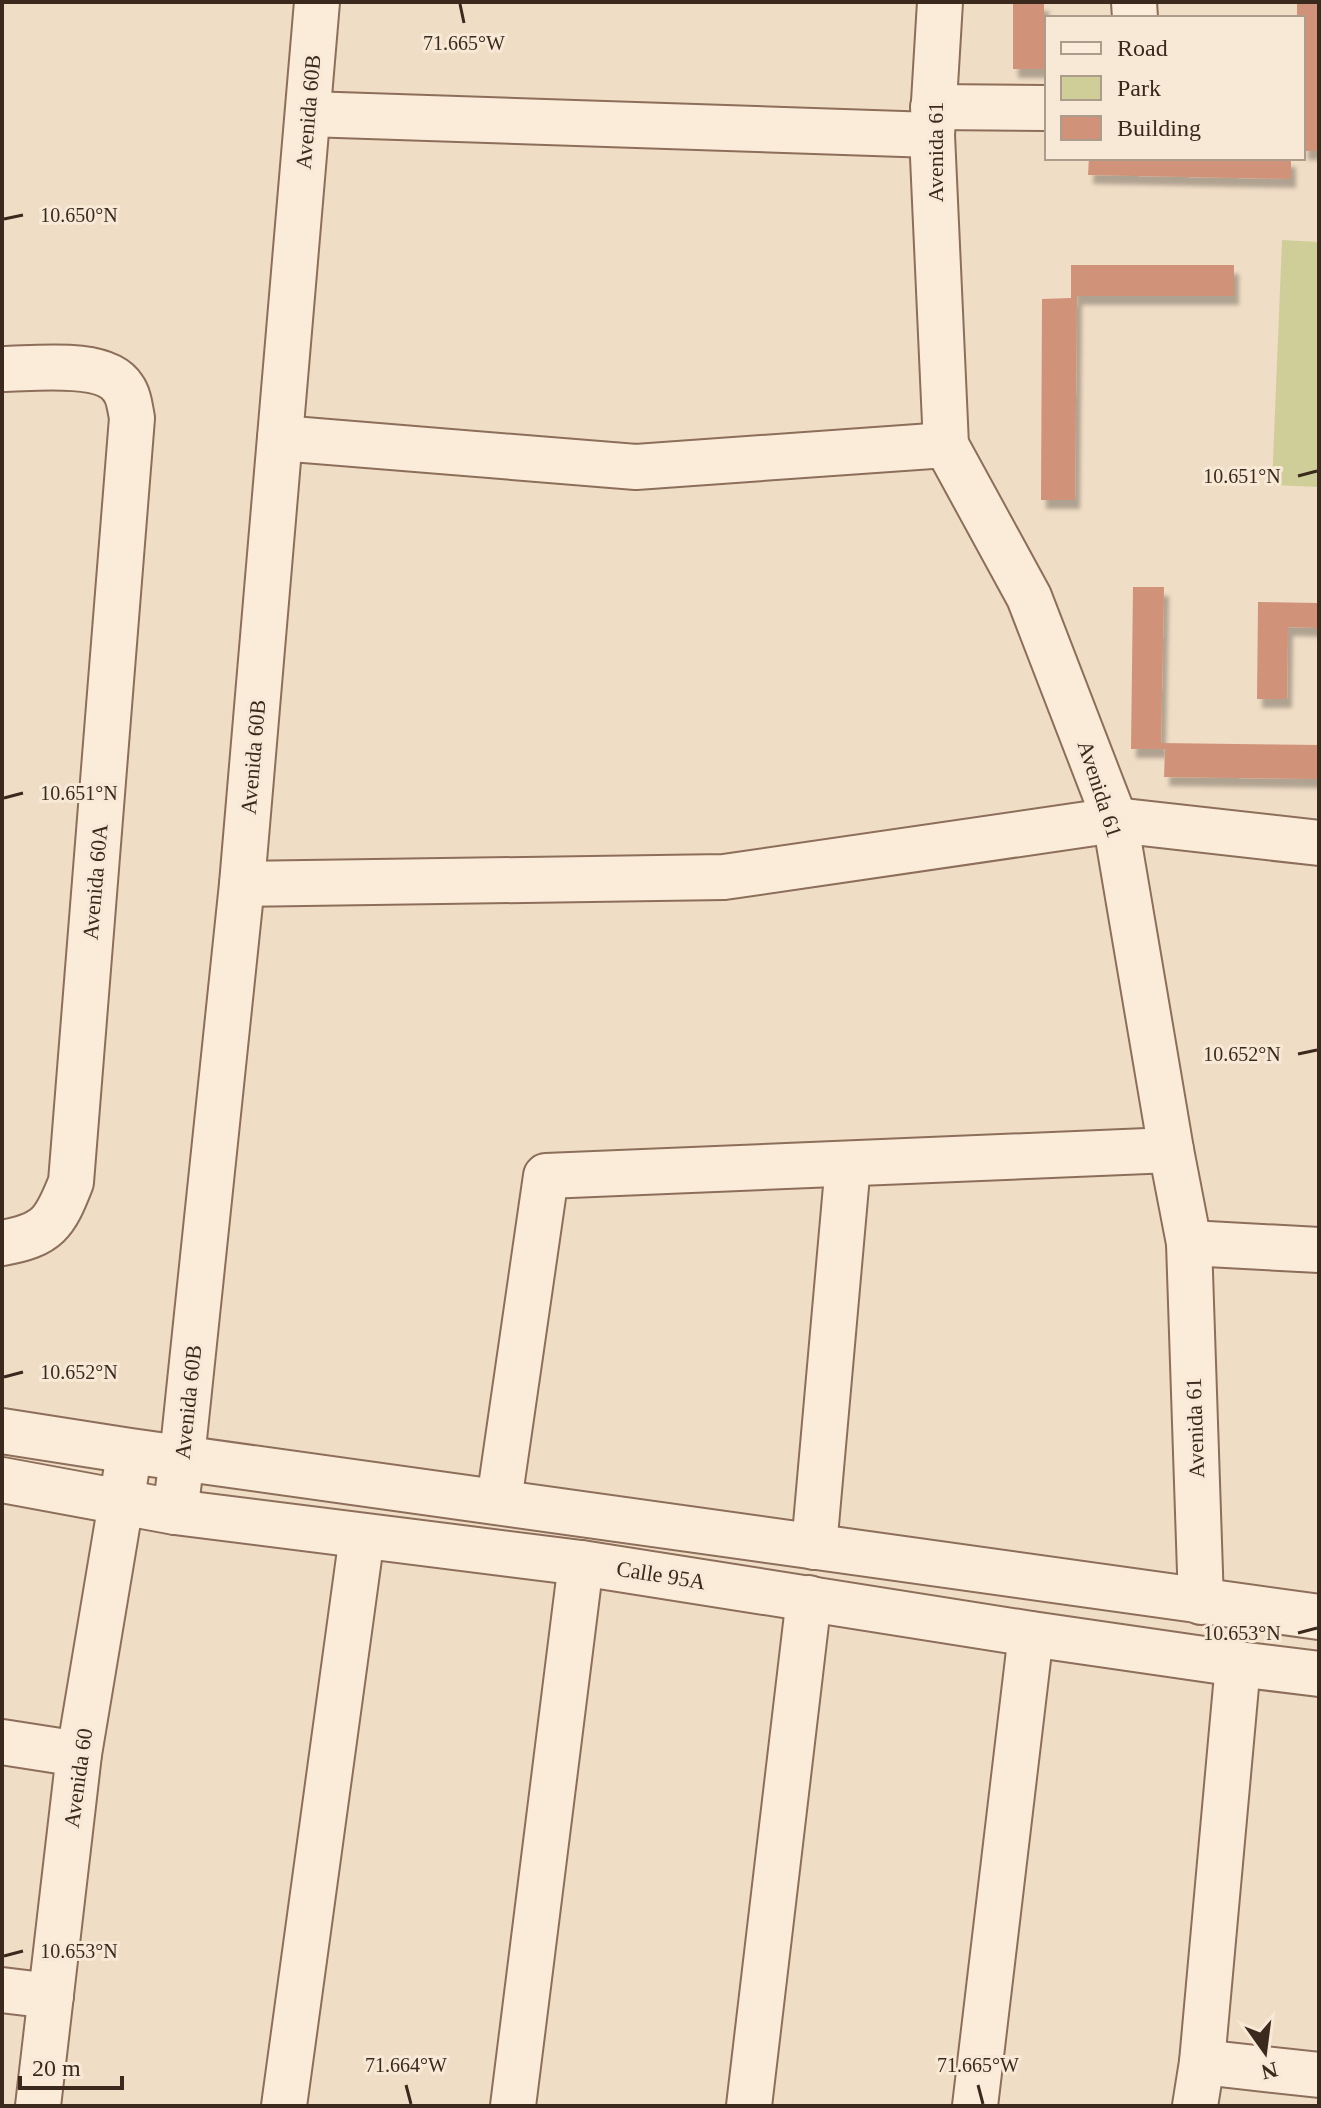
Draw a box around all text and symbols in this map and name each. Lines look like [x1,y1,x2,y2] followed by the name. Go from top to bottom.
[1045,16,1305,160] legend
[423,32,505,54] text: 71.665°W
[1117,35,1168,61] text: Road
[291,54,325,170] street label: Avenida 60B
[1117,75,1161,101] text: Park
[923,102,948,202] street label: Avenida 61
[1117,115,1201,141] text: Building
[40,204,118,226] text: 10.650°N
[1203,465,1281,487] text: 10.651°N
[236,699,270,815] street label: Avenida 60B
[1073,737,1127,841] street label: Avenida 61
[40,782,118,804] text: 10.651°N
[77,823,113,941] street label: Avenida 60A
[1203,1043,1281,1065] text: 10.652°N
[170,1343,206,1461] street label: Avenida 60B
[40,1361,118,1383] text: 10.652°N
[1181,1377,1209,1479] street label: Avenida 61
[615,1556,707,1594] street label: Calle 95A
[1203,1622,1281,1644] text: 10.653°N
[59,1727,97,1829] street label: Avenida 60
[40,1940,118,1962] text: 10.653°N
[1225,2012,1305,2092] north arrow
[20,2040,122,2090] scale bar
[365,2054,447,2076] text: 71.664°W
[937,2054,1019,2076] text: 71.665°W
[32,2055,81,2081] text: 20 m
[1259,2057,1280,2085] text: N

